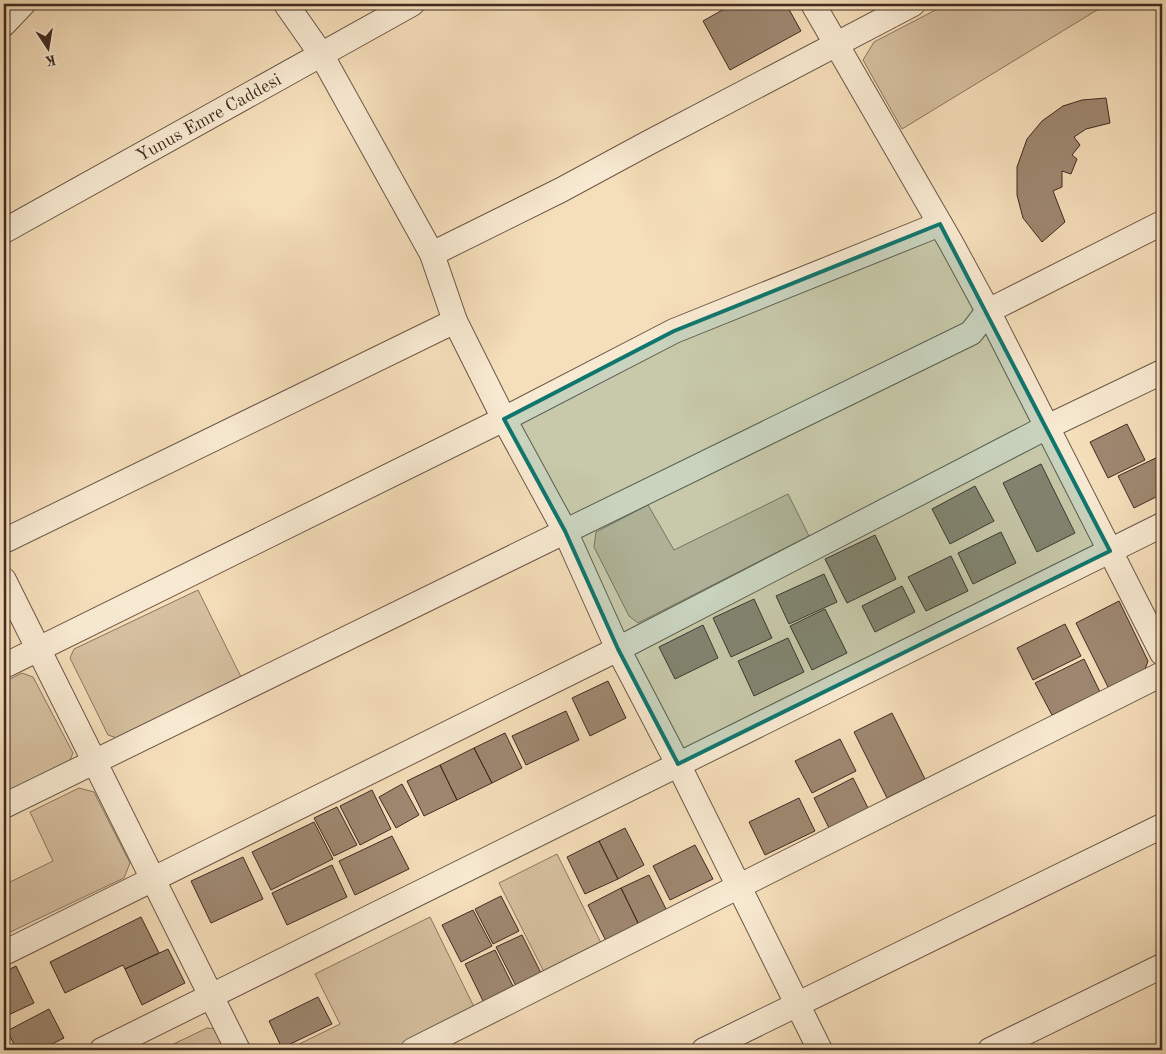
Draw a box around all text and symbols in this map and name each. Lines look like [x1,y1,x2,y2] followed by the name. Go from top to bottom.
[22,22,72,72] north arrow
[44,52,57,68] text: K
[134,71,284,165] street label: Yunus Emre Caddesi

